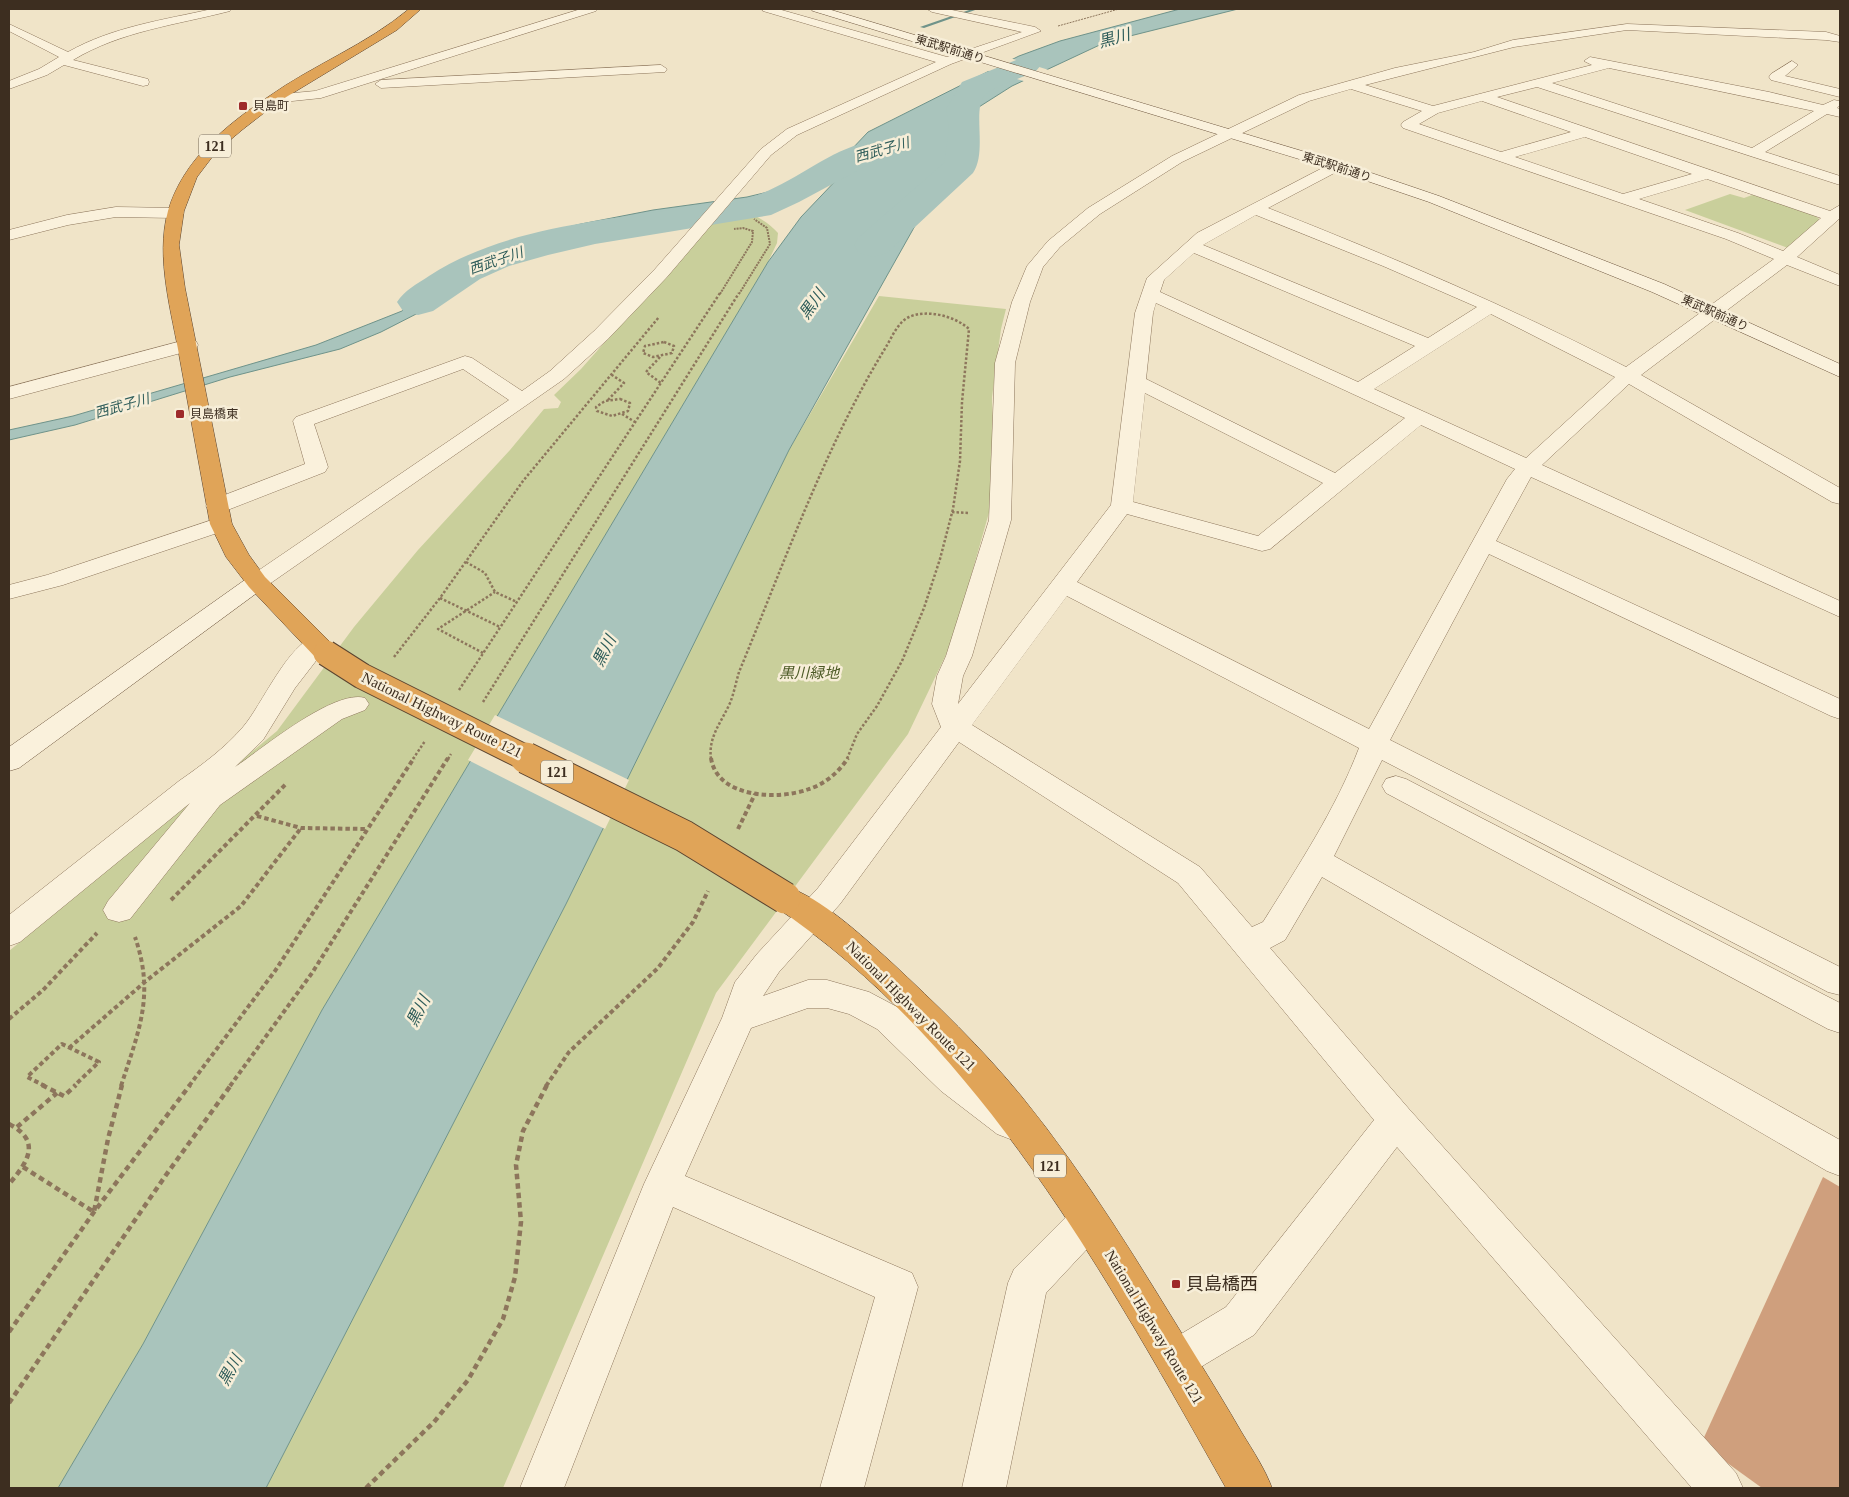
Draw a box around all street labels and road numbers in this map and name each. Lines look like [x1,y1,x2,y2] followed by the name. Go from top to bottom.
[914,32,986,66] street label: 東武駅前通り
[199,134,231,158] road number: 121
[1301,149,1373,185] street label: 東武駅前通り
[1679,292,1751,334] street label: 東武駅前通り
[359,669,525,761] street label: National Highway Route 121
[541,760,573,784] road number: 121
[843,938,979,1074] street label: National Highway Route 121
[1034,1154,1066,1178] road number: 121
[1102,1247,1206,1407] street label: National Highway Route 121

